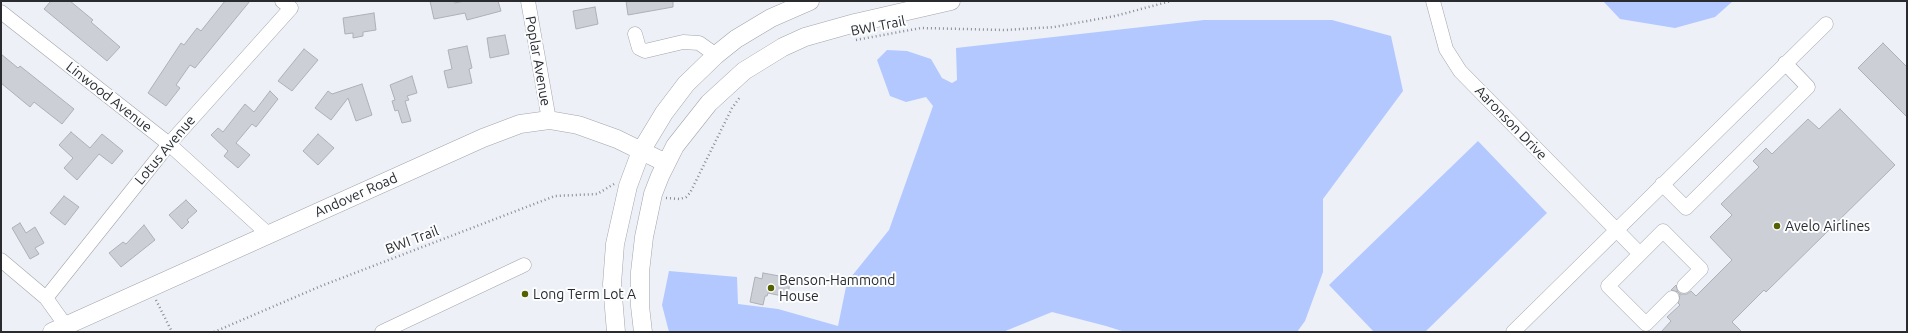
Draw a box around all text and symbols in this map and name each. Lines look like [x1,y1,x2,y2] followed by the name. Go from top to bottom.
[849,12,907,40] street label: BWI Trail
[522,15,554,107] street label: Poplar Avenue
[63,58,155,136] street label: Linwood Avenue
[1472,83,1550,163] street label: Aaronson Drive
[131,112,199,188] street label: Lotus Avenue
[312,169,400,221] street label: Andover Road
[1785,218,1870,234] place label: Avelo Airlines
[1772,221,1782,231] marker: Avelo Airlines
[383,222,441,258] street label: BWI Trail
[779,272,895,304] place label: Benson-Hammond House
[766,283,776,293] marker: Benson-Hammond House
[533,286,636,302] place label: Long Term Lot A
[520,289,530,299] marker: Long Term Lot A

